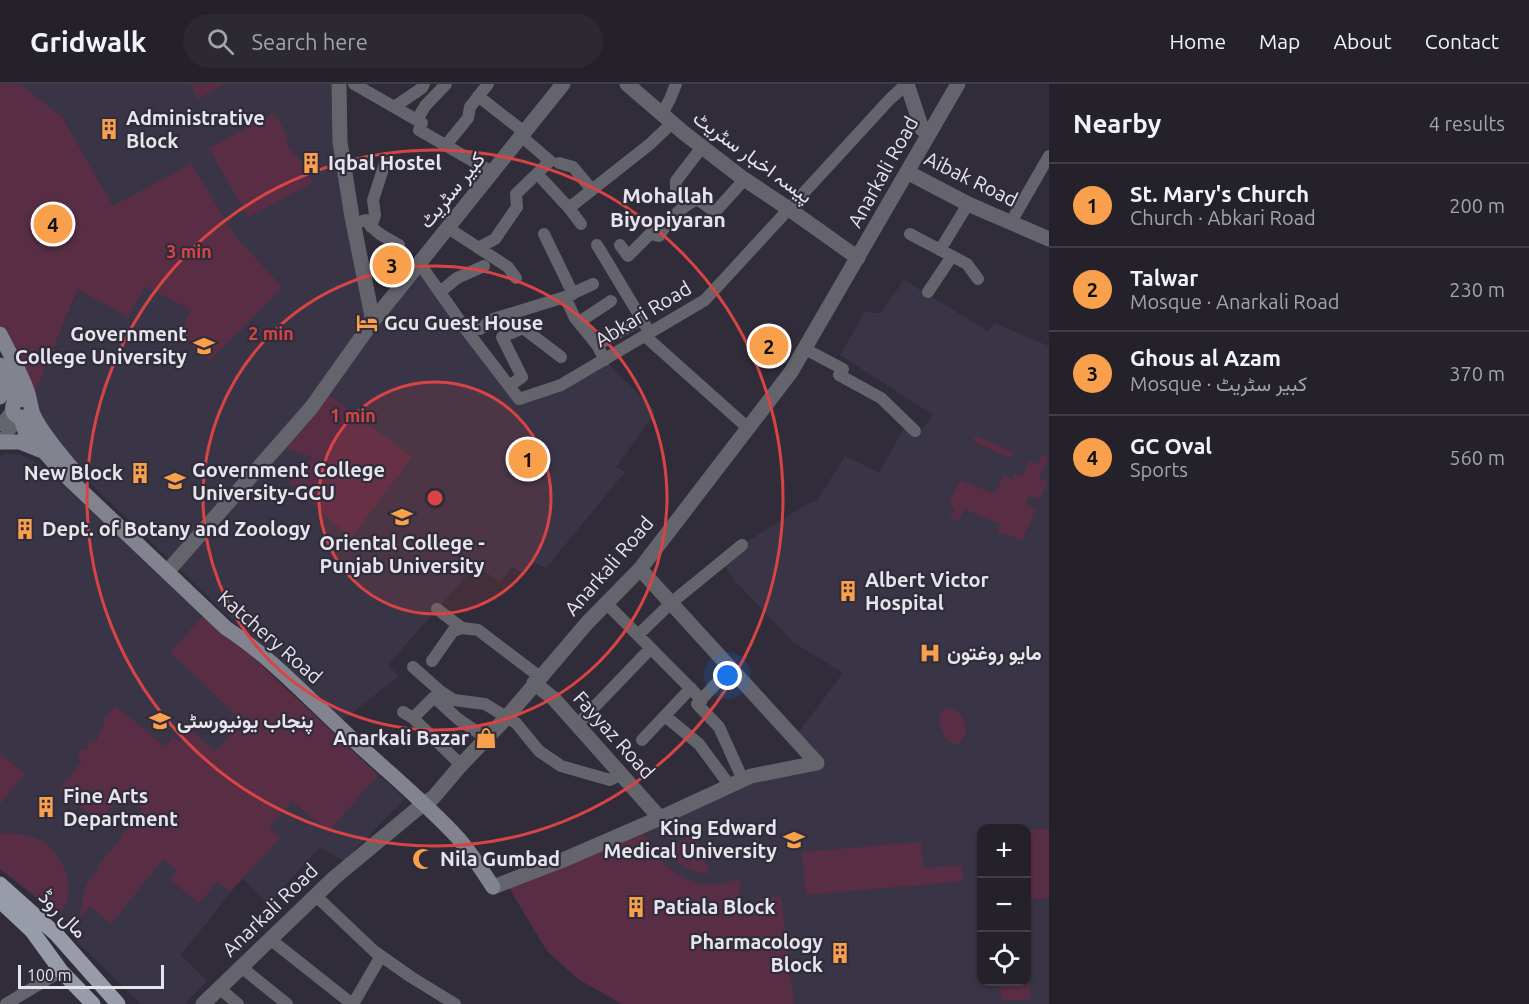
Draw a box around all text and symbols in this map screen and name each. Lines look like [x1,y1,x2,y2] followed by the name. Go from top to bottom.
[183,14,603,68] search box
[204,25,237,58] icon: search
[30,26,147,57] text: Gridwalk
[252,29,368,54] text: Search here
[1169,29,1226,53] text: Home
[1259,29,1300,53] text: Map
[1333,29,1392,53] text: About
[1425,29,1499,53] text: Contact
[126,106,265,152] place label: Administrative Block
[687,106,817,210] street label: پیسہ اخبار سٹریٹ
[1073,109,1161,138] text: Nearby
[843,112,923,231] street label: Anarkali Road
[1429,112,1505,135] text: 4 results
[97,117,121,141] building icon: Administrative Block
[921,146,1021,211] street label: Aibak Road
[414,147,491,234] street label: کبیر سٹریٹ
[299,151,323,175] building icon: Iqbal Hostel
[328,151,442,174] place label: Iqbal Hostel
[1130,181,1309,206] text: St. Mary's Church
[610,183,726,231] district label: Mohallah Biyopiyaran
[1087,194,1098,217] text: 1
[1449,194,1505,217] text: 200 m
[34,202,72,246] pin: 4
[1130,206,1316,229] text: Church · Abkari Road
[166,241,212,261] text: 3 min
[372,242,412,288] pin: 3
[1130,265,1198,290] text: Talwar
[590,276,695,351] street label: Abkari Road
[1087,278,1098,301] text: 2
[1449,278,1505,301] text: 230 m
[1130,290,1339,313] text: Mosque · Anarkali Road
[355,311,379,335] hotel icon: Gcu Guest House
[384,311,543,334] place label: Gcu Guest House
[15,322,187,368] place label: Government College University
[248,323,294,343] text: 2 min
[750,324,788,368] pin: 2
[192,334,216,358] school or university icon: Government College University
[1130,345,1281,370] text: Ghous al Azam
[1087,362,1098,385] text: 3
[1449,362,1505,385] text: 370 m
[1130,372,1307,395] text: Mosque · کبیر سٹریٹ
[330,405,376,425] text: 1 min
[1130,433,1212,458] text: GC Oval
[508,436,548,482] pin: 1
[1087,446,1098,469] text: 4
[1449,446,1505,469] text: 560 m
[192,458,385,504] place label: Government College University-GCU
[1130,458,1188,481] text: Sports
[24,461,123,484] place label: New Block
[128,461,152,485] building icon: New Block
[163,469,187,493] school or university icon: Government College University-GCU
[425,488,445,508] centre of rings
[390,505,414,529] school or university icon: Oriental College - Punjab University
[559,512,658,620] street label: Anarkali Road
[13,517,37,541] building icon: Dept. of Botany and Zoology
[42,517,311,540] place label: Dept. of Botany and Zoology
[319,531,485,577] place label: Oriental College - Punjab University
[865,568,990,614] place label: Albert Victor Hospital
[836,579,860,603] building icon: Albert Victor Hospital
[214,585,327,688] street label: Katchery Road
[918,641,942,665] hospital icon: مایو روغتون
[947,641,1042,666] place label: مایو روغتون
[713,661,742,690] your location
[569,686,660,783] street label: Fayyaz Road
[148,709,172,733] school or university icon: پنجاب یونیورسٹی
[177,709,313,735] place label: پنجاب یونیورسٹی
[333,726,470,749] place label: Anarkali Bazar
[474,726,498,750] shop icon: Anarkali Bazar
[63,784,178,830] place label: Fine Arts Department
[34,795,58,819] building icon: Fine Arts Department
[603,816,777,862] place label: King Edward Medical University
[977,824,1031,986] map controls
[977,824,1031,878] button: +
[782,828,806,852] school or university icon: King Edward Medical University
[411,847,435,871] mosque icon: Nila Gumbad
[440,847,560,870] place label: Nila Gumbad
[217,858,322,961] street label: Anarkali Road
[977,878,1031,932] button: −
[33,885,92,944] street label: مال روڈ
[624,895,648,919] building icon: Patiala Block
[653,895,776,918] place label: Patiala Block
[690,930,823,976] place label: Pharmacology Block
[977,932,1031,986] button: locate
[828,941,852,965] building icon: Pharmacology Block
[18,962,164,990] scale bar
[27,966,72,984] text: 100 m

